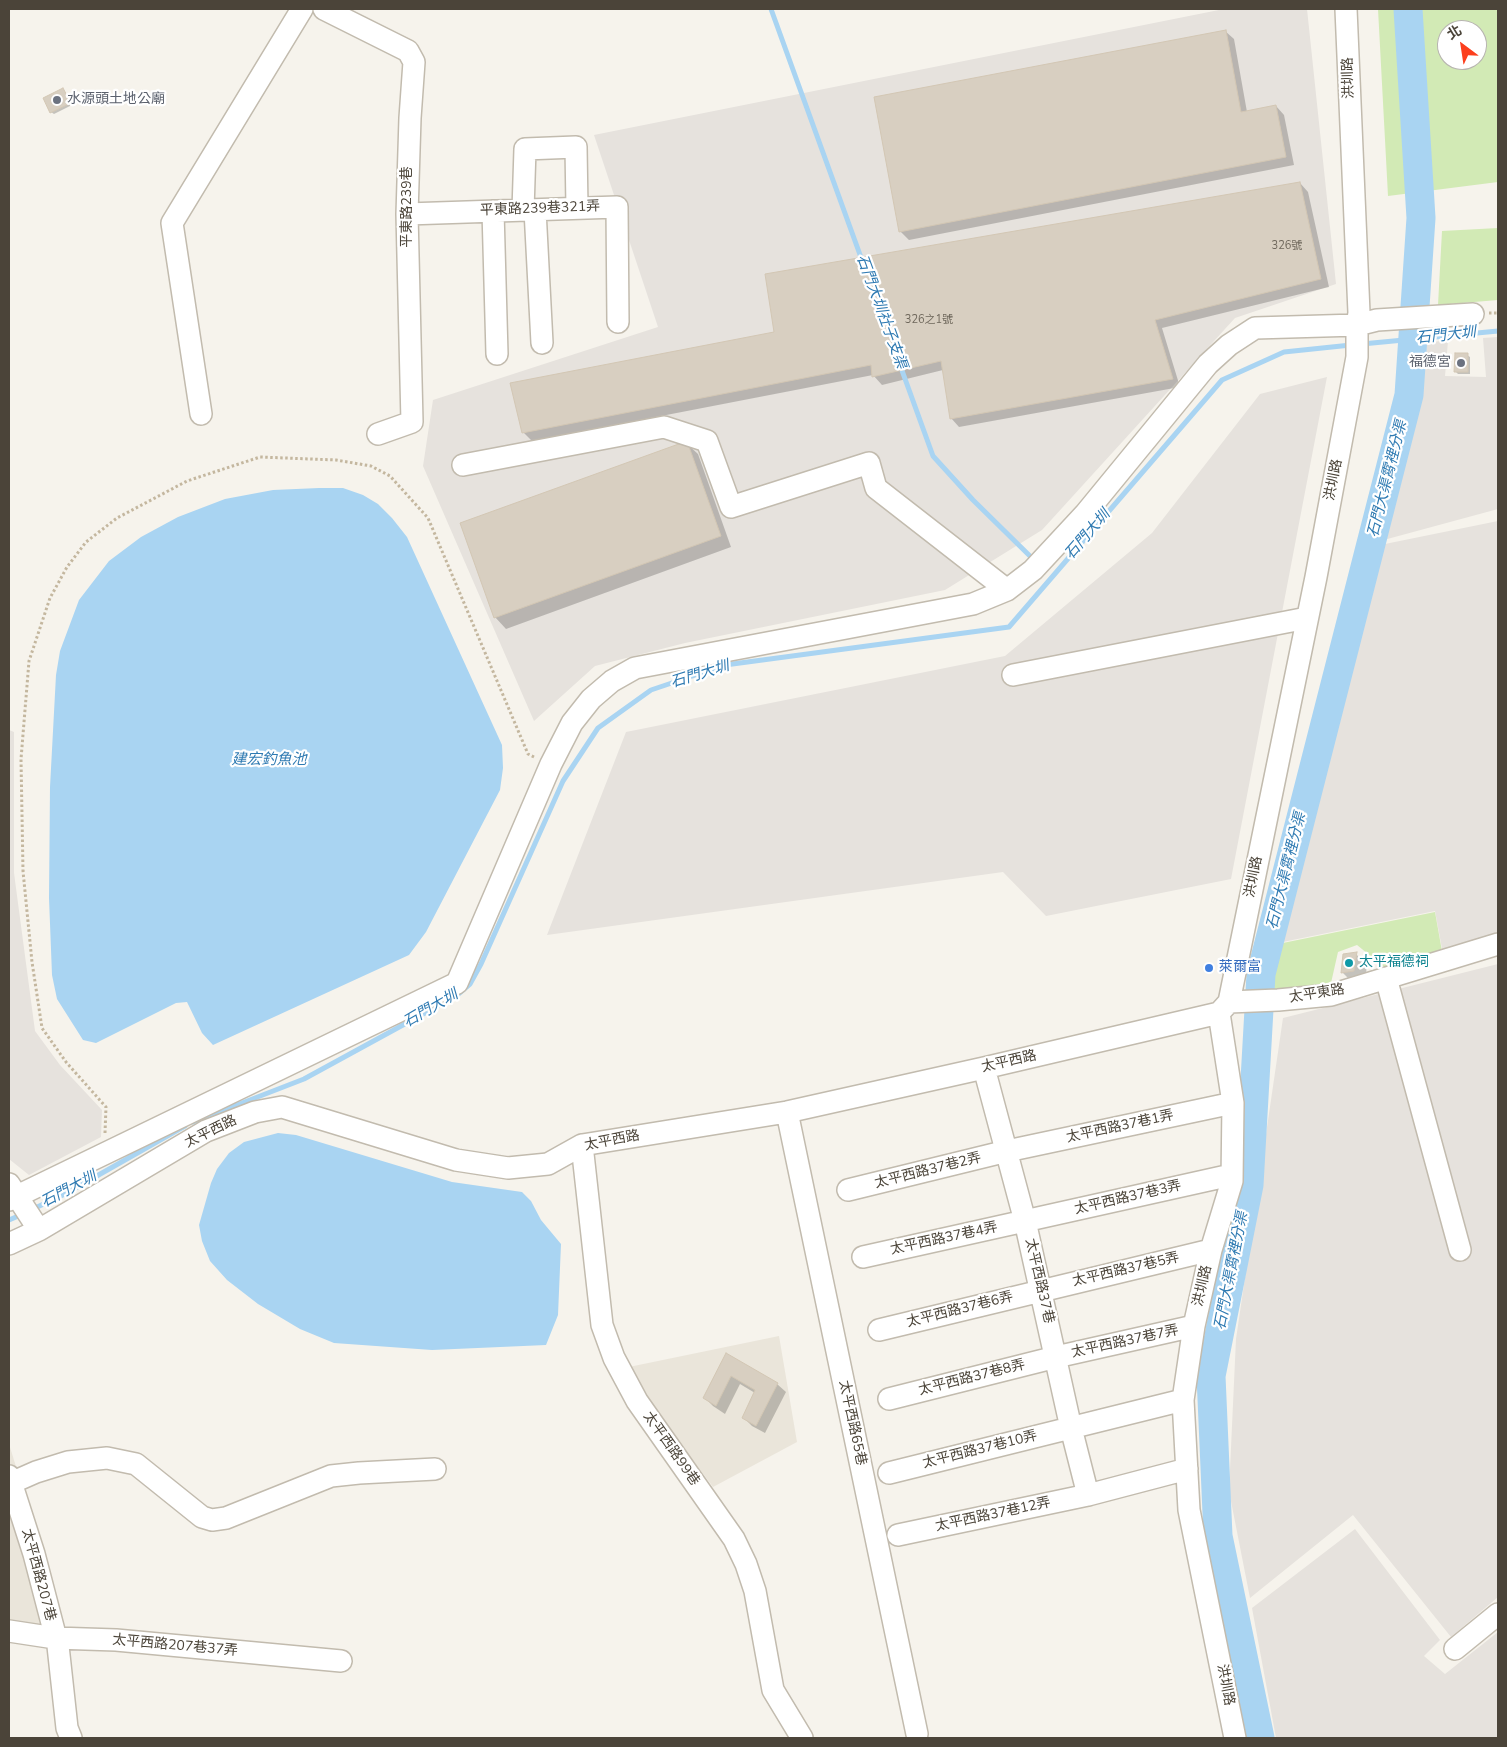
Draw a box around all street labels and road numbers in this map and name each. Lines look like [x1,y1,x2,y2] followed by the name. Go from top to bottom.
[1340,57,1358,99] street label: 洪圳路
[400,166,416,248] street label: 平東路239巷
[480,199,600,219] street label: 平東路239巷321弄
[1322,458,1346,502] street label: 洪圳路
[1242,855,1266,899] street label: 洪圳路
[1288,981,1346,1007] street label: 太平東路
[980,1048,1038,1076] street label: 太平西路
[1065,1107,1175,1147] street label: 太平西路37巷1弄
[182,1112,240,1152] street label: 太平西路
[583,1127,641,1155] street label: 太平西路
[873,1150,983,1192] street label: 太平西路37巷2弄
[1073,1178,1183,1218] street label: 太平西路37巷3弄
[889,1219,999,1259] street label: 太平西路37巷4弄
[1021,1237,1057,1325] street label: 太平西路37巷
[1071,1250,1181,1290] street label: 太平西路37巷5弄
[1190,1264,1216,1308] street label: 洪圳路
[905,1289,1015,1331] street label: 太平西路37巷6弄
[1070,1322,1180,1362] street label: 太平西路37巷7弄
[917,1357,1027,1399] street label: 太平西路37巷8弄
[835,1379,869,1467] street label: 太平西路65巷
[639,1409,703,1489] street label: 太平西路99巷
[921,1428,1039,1472] street label: 太平西路37巷10弄
[934,1495,1052,1535] street label: 太平西路37巷12弄
[18,1527,58,1623] street label: 太平西路207巷
[112,1632,238,1660] street label: 太平西路207巷37弄
[1213,1663,1237,1707] street label: 洪圳路

